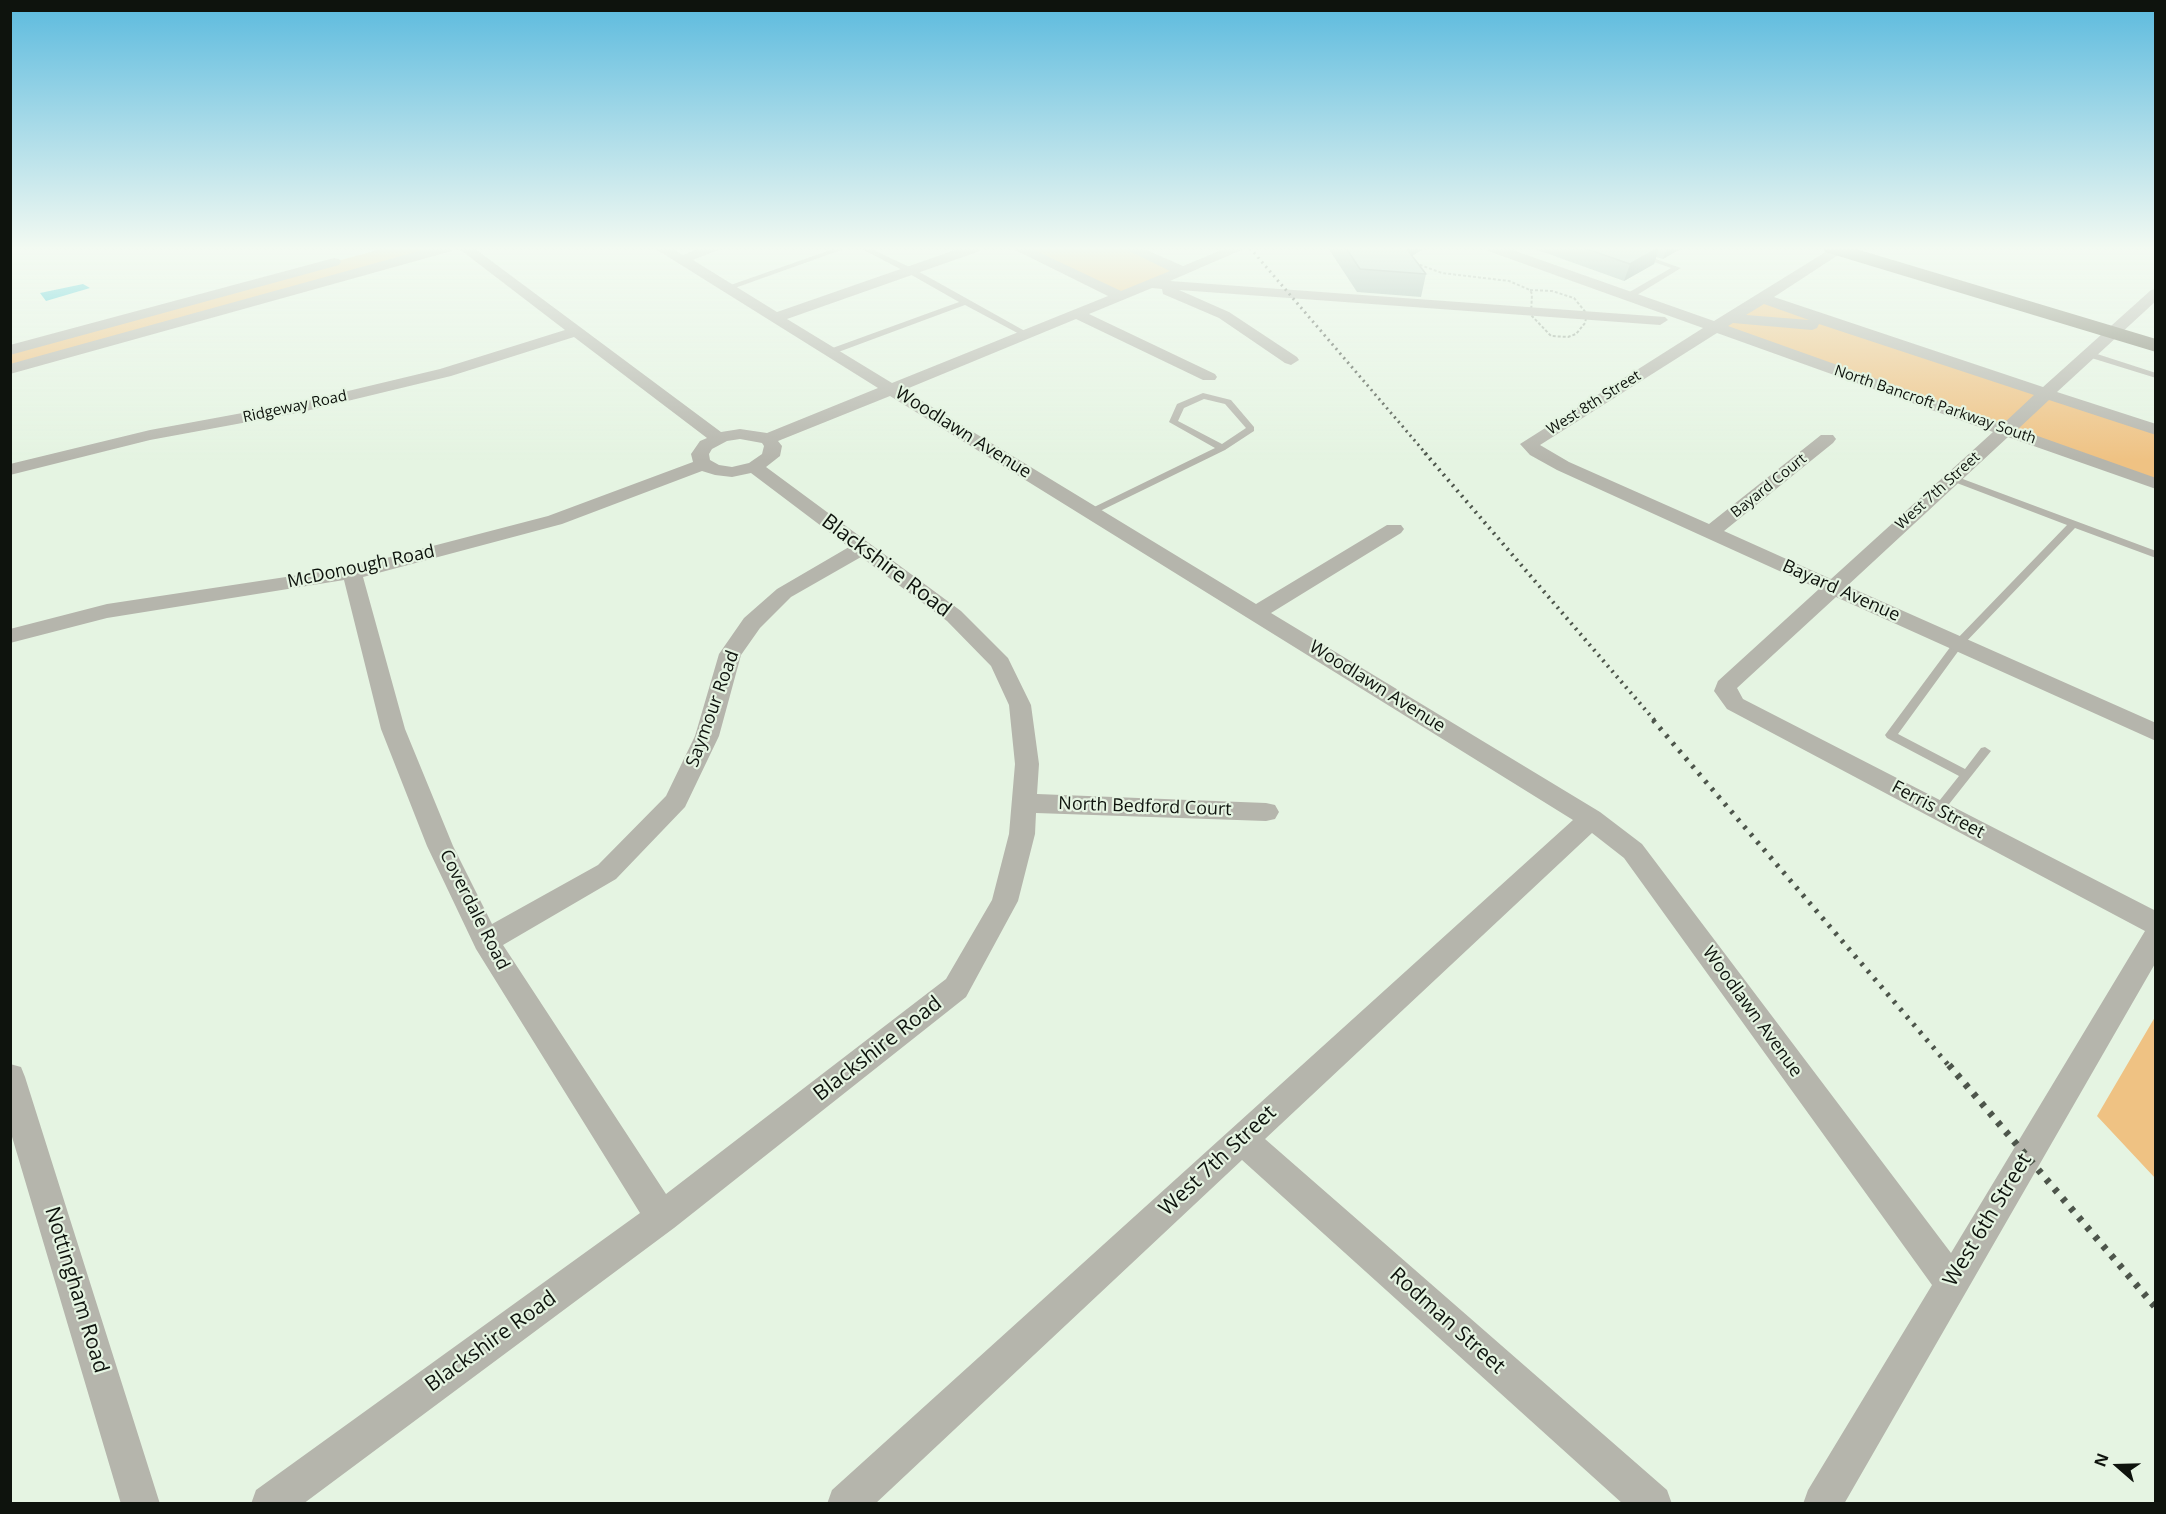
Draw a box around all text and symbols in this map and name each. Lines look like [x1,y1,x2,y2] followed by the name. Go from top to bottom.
[1832,362,2038,448] street label: North Bancroft Parkway South
[1544,367,1644,439] street label: West 8th Street
[891,382,1035,484] street label: Woodlawn Avenue
[241,387,349,427] street label: Ridgeway Road
[1892,448,1984,534] street label: West 7th Street
[1727,450,1811,522] street label: Bayard Court
[816,509,956,623] street label: Blackshire Road
[285,541,437,593] street label: McDonough Road
[1779,555,1903,627] street label: Bayard Avenue
[1305,636,1449,738] street label: Woodlawn Avenue
[682,648,744,770] street label: Saymour Road
[1888,776,1988,844] street label: Ferris Street
[1058,793,1232,821] street label: North Bedford Court
[434,846,514,974] street label: Coverdale Road
[1697,942,1807,1082] street label: Woodlawn Avenue
[809,991,947,1107] street label: Blackshire Road
[1154,1100,1282,1222] street label: West 7th Street
[1938,1149,2038,1291] street label: West 6th Street
[39,1204,113,1376] street label: Nottingham Road
[1384,1263,1510,1379] street label: Rodman Street
[421,1286,561,1398] street label: Blackshire Road
[2088,1436,2148,1496] north arrow
[2089,1450,2114,1470] text: N

